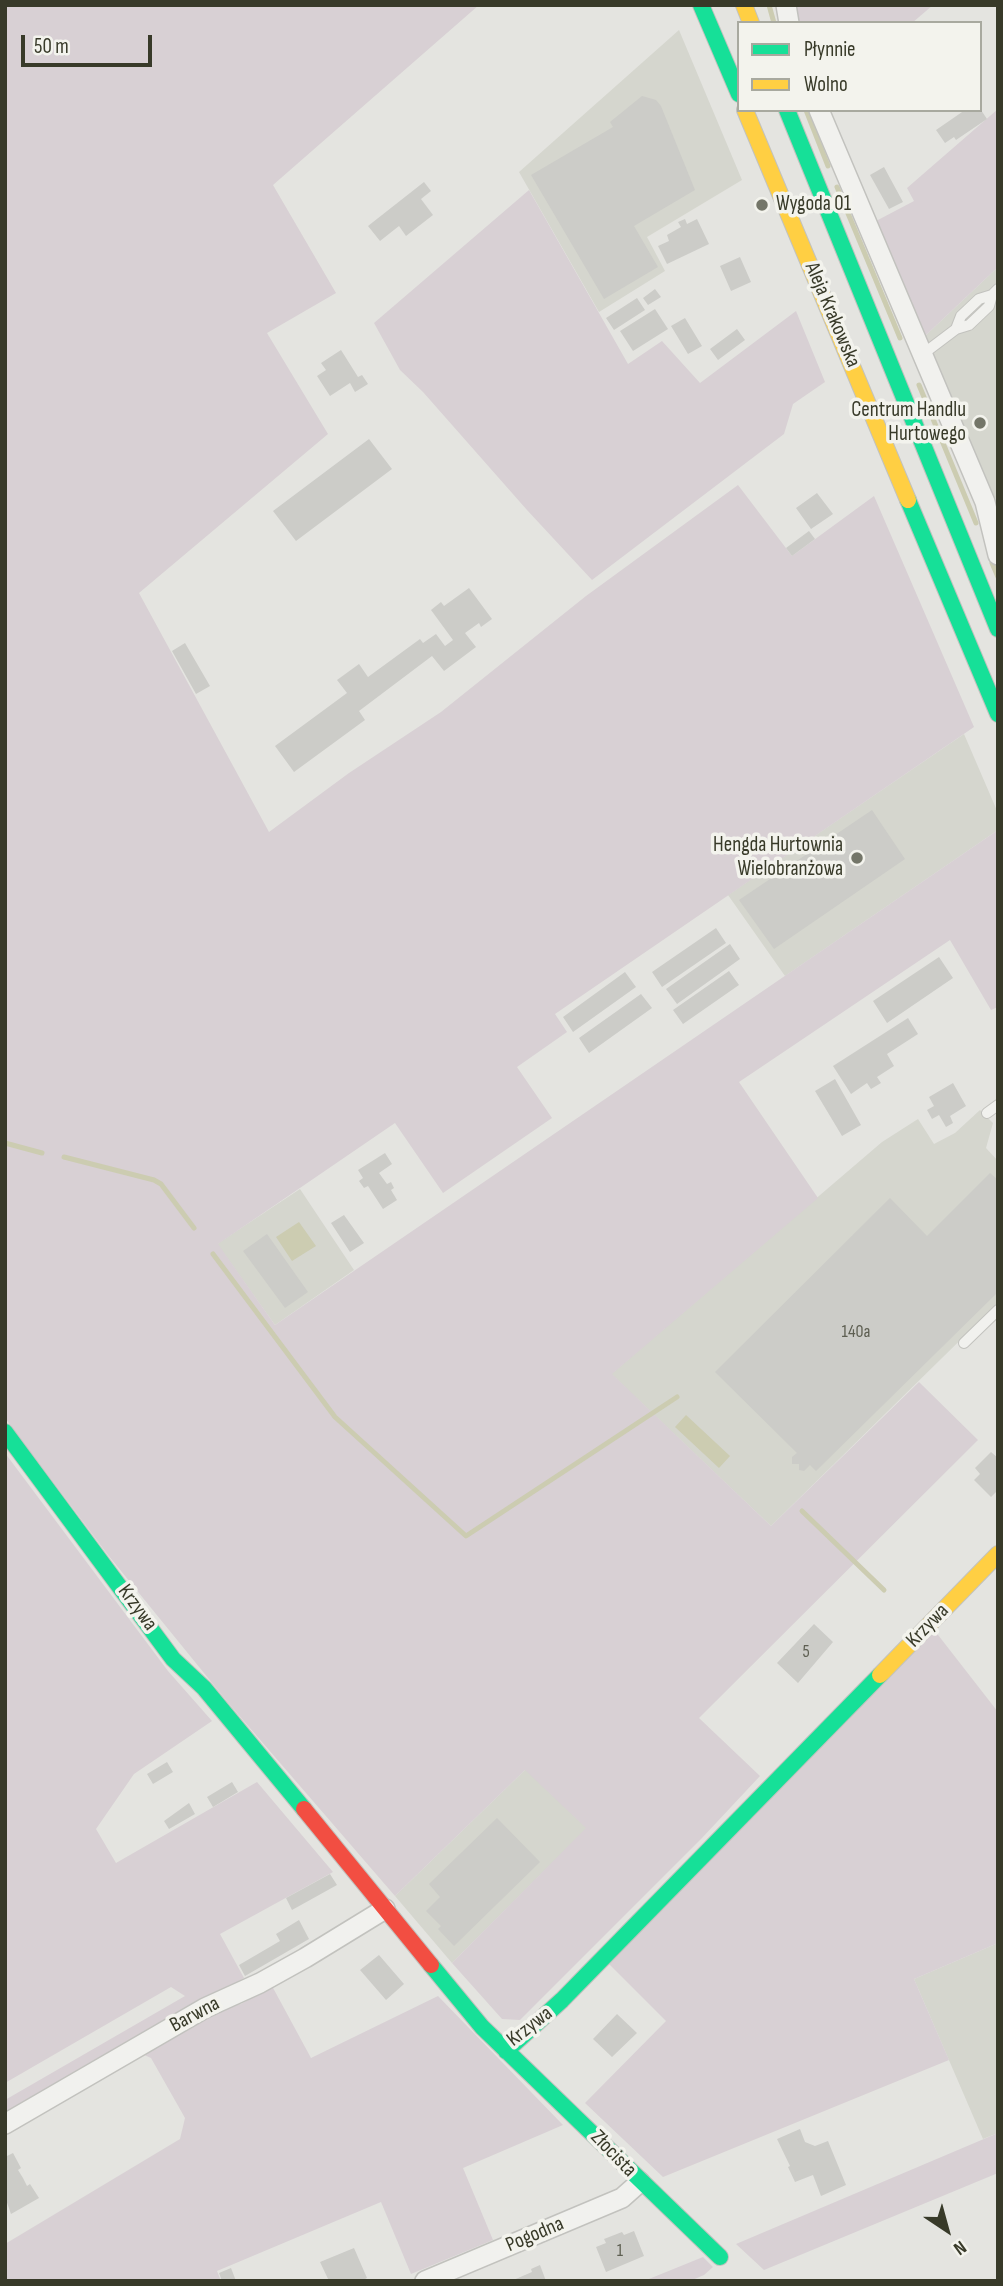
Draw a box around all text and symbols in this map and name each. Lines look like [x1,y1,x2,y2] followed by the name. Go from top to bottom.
[24,21,156,65] scale bar
[737,21,982,112] legend
[34,34,69,59] text: 50 m
[804,37,856,62] text: Płynnie
[804,72,848,97] text: Wolno
[776,192,851,218] place label: Wygoda 01
[754,197,770,213] marker: Wygoda 01
[799,259,865,371] street label: Aleja Krakowska
[851,398,966,448] place label: Centrum Handlu Hurtowego
[972,415,988,431] marker: Centrum Handlu Hurtowego
[713,833,843,883] place label: Hengda Hurtownia Wielobranżowa
[849,850,865,866] marker: Hengda Hurtownia Wielobranżowa
[842,1321,870,1343] house number: 140a
[112,1580,162,1636] street label: Krzywa
[901,1599,955,1653] street label: Krzywa
[802,1641,810,1663] house number: 5
[166,1992,224,2038] street label: Barwna
[502,2001,558,2053] street label: Krzywa
[585,2125,641,2183] street label: Złocista
[912,2195,982,2265] north arrow
[502,2212,568,2258] street label: Pogodna
[949,2235,971,2260] text: N
[617,2240,623,2262] house number: 1

